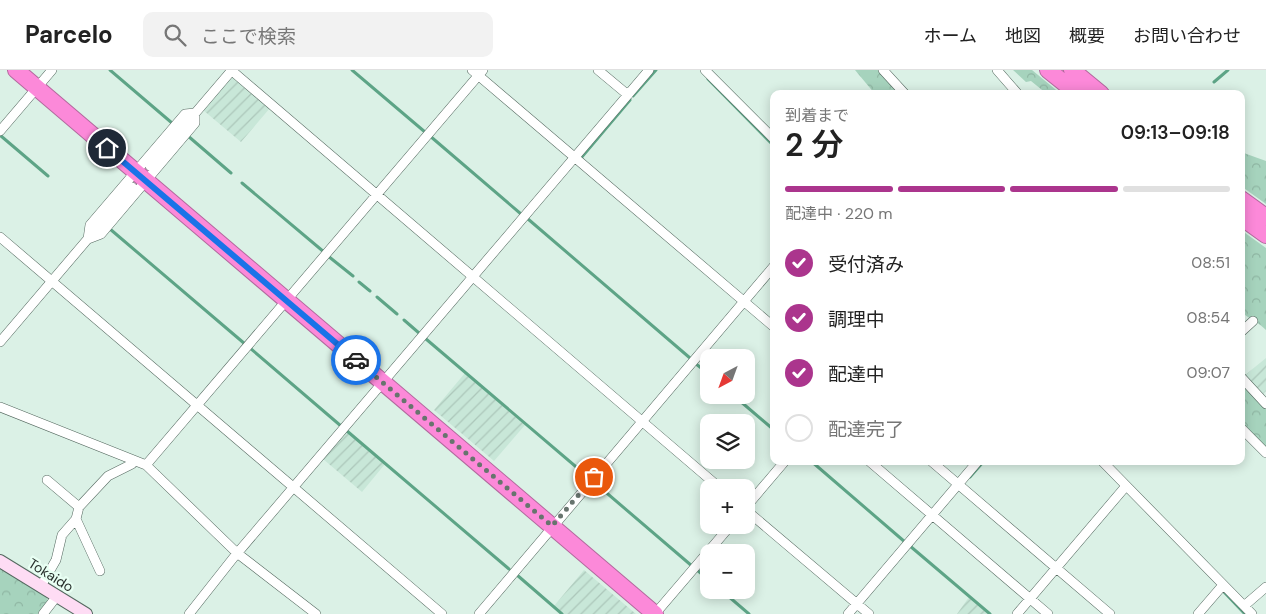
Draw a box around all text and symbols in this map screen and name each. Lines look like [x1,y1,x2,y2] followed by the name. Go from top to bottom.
[143,12,493,57] search box
[25,19,113,50] text: Parcelo
[161,21,189,49] icon: search
[201,24,296,49] text: ここで検索
[924,24,977,48] text: ホーム
[1005,24,1041,48] text: 地図
[1069,24,1105,48] text: 概要
[1133,24,1241,48] text: お問い合わせ
[785,105,849,126] text: 到着まで
[1121,120,1230,145] text: 09:13–09:18
[785,124,843,166] text: 2 分
[86,127,128,169] pin
[93,134,121,162] icon: home
[785,203,892,224] text: 配達中 · 220 m
[785,249,813,277] icon: check
[828,252,904,277] text: 受付済み
[1191,252,1230,273] text: 08:51
[785,304,813,332] icon: check
[828,307,885,332] text: 調理中
[1187,307,1230,328] text: 08:54
[331,335,381,385] courier
[342,346,370,374] icon: car
[700,349,755,404] north arrow
[700,349,755,599] map controls
[785,359,813,387] icon: check
[828,362,885,387] text: 配達中
[1187,362,1230,383] text: 09:07
[700,414,755,469] button: layers
[828,417,904,442] text: 配達完了
[573,456,615,498] pin
[580,463,608,491] icon: bag
[700,479,755,534] button: +
[700,544,755,599] button: −
[25,554,77,596] street label: Tokaido

